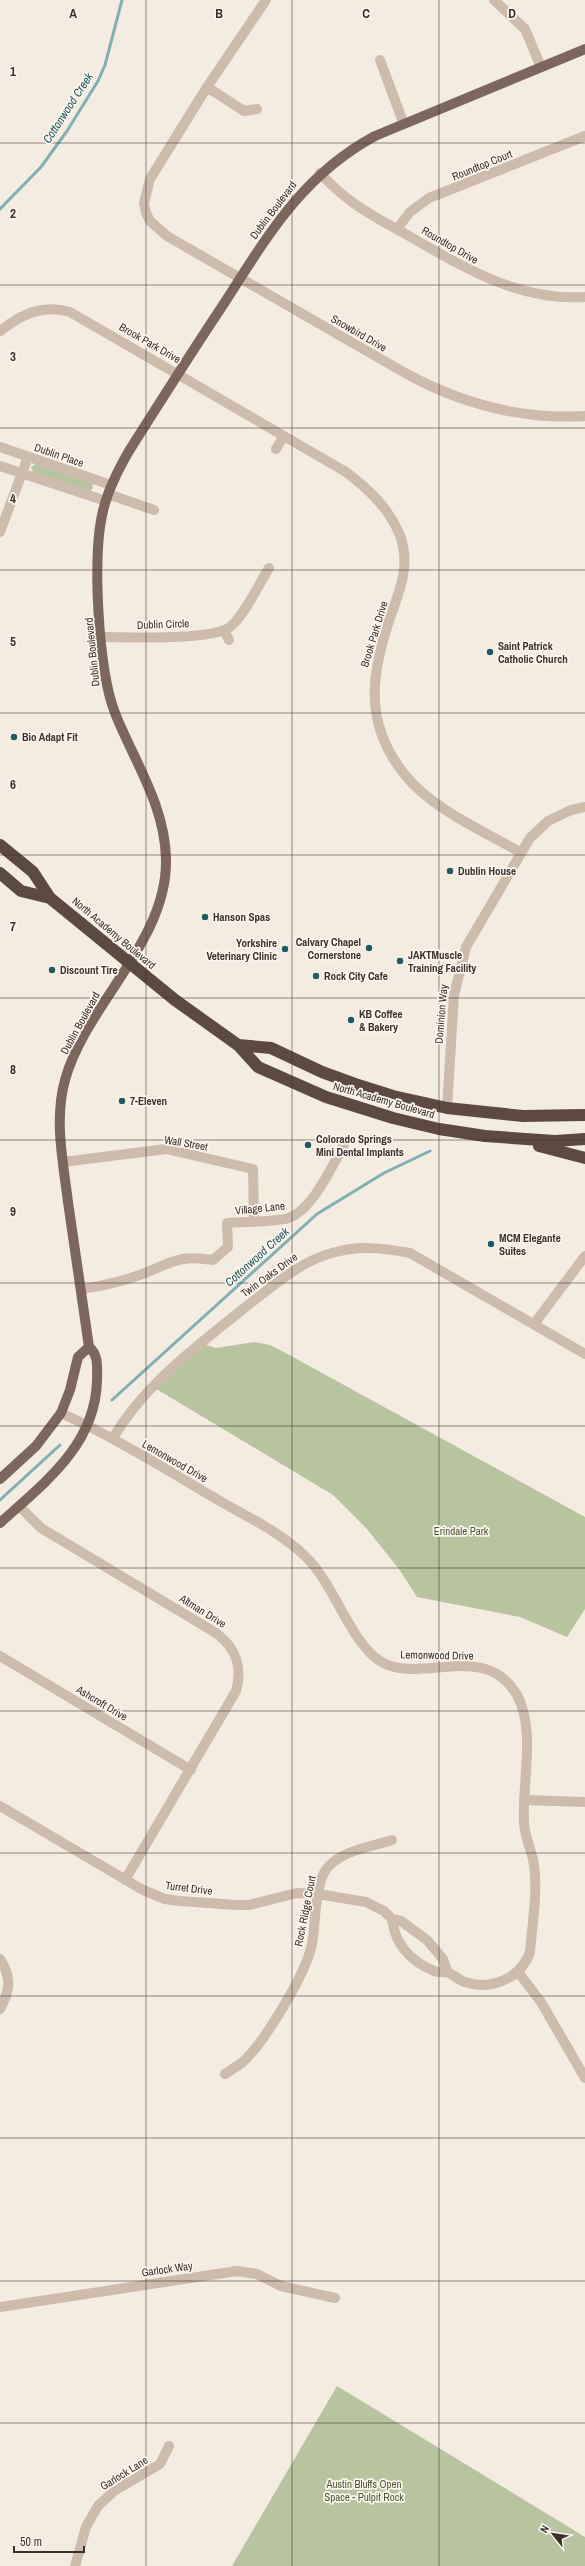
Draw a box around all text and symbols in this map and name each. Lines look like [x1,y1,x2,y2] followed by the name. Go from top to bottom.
[69,5,77,22] text: A
[215,5,223,22] text: B
[362,5,370,22] text: C
[508,5,516,22] text: D
[10,63,16,80] text: 1
[39,69,97,147] water label: Cottonwood Creek
[450,146,515,183] street label: Roundtop Court
[247,178,299,242] street label: Dublin Boulevard
[10,205,16,222] text: 2
[419,223,481,267] street label: Roundtop Drive
[329,311,389,355] street label: Snowbird Drive
[117,320,183,366] street label: Brook Park Drive
[10,348,16,365] text: 3
[33,440,85,470] street label: Dublin Place
[10,490,16,507] text: 4
[357,599,391,669] street label: Brook Park Drive
[137,616,189,632] street label: Dublin Circle
[81,617,103,687] street label: Dublin Boulevard
[10,633,16,650] text: 5
[498,639,568,666] place label: Saint Patrick Catholic Church
[485,647,495,657] marker: Saint Patrick Catholic Church
[22,730,78,744] place label: Bio Adapt Fit
[9,732,19,742] marker: Bio Adapt Fit
[10,776,16,793] text: 6
[458,864,516,878] place label: Dublin House
[445,866,455,876] marker: Dublin House
[69,894,159,972] street label: North Academy Boulevard
[213,910,270,924] place label: Hanson Spas
[200,912,210,922] marker: Hanson Spas
[10,918,16,935] text: 7
[296,935,361,962] place label: Calvary Chapel Cornerstone
[206,936,277,963] place label: Yorkshire Veterinary Clinic
[364,943,374,953] marker: Calvary Chapel Cornerstone
[280,944,290,954] marker: Yorkshire Veterinary Clinic
[408,948,476,975] place label: JAKTMuscle Training Facility
[395,956,405,966] marker: JAKTMuscle Training Facility
[60,963,118,977] place label: Discount Tire
[47,965,57,975] marker: Discount Tire
[324,969,388,983] place label: Rock City Cafe
[311,971,321,981] marker: Rock City Cafe
[431,983,451,1044] street label: Dominion Way
[57,989,103,1057] street label: Dublin Boulevard
[359,1007,403,1034] place label: KB Coffee & Bakery
[346,1015,356,1025] marker: KB Coffee & Bakery
[10,1061,16,1078] text: 8
[332,1079,436,1121] street label: North Academy Boulevard
[130,1094,167,1108] place label: 7-Eleven
[117,1096,127,1106] marker: 7-Eleven
[163,1132,209,1154] street label: Wall Street
[316,1132,404,1159] place label: Colorado Springs Mini Dental Implants
[303,1140,313,1150] marker: Colorado Springs Mini Dental Implants
[234,1198,286,1218] street label: Village Lane
[10,1203,16,1220] text: 9
[221,1223,293,1290] water label: Cottonwood Creek
[499,1231,561,1258] place label: MCM Elegante Suites
[486,1239,496,1249] marker: MCM Elegante Suites
[238,1250,300,1300] street label: Twin Oaks Drive
[140,1437,210,1485] street label: Lemonwood Drive
[434,1524,489,1538] park label: Erindale Park
[176,1591,229,1631] street label: Altman Drive
[400,1647,474,1663] street label: Lemonwood Drive
[73,1682,130,1724] street label: Ashcroft Drive
[291,1874,319,1948] street label: Rock Ridge Court
[165,1878,213,1898] street label: Turret Drive
[141,2258,194,2280] street label: Garlock Way
[98,2453,150,2493] street label: Garlock Lane
[324,2477,404,2504] park label: Austin Bluffs Open Space - Pulpit Rock
[533,2514,573,2554] north arrow
[537,2523,552,2535] text: N
[14,2528,84,2554] scale bar
[20,2534,42,2550] text: 50 m

